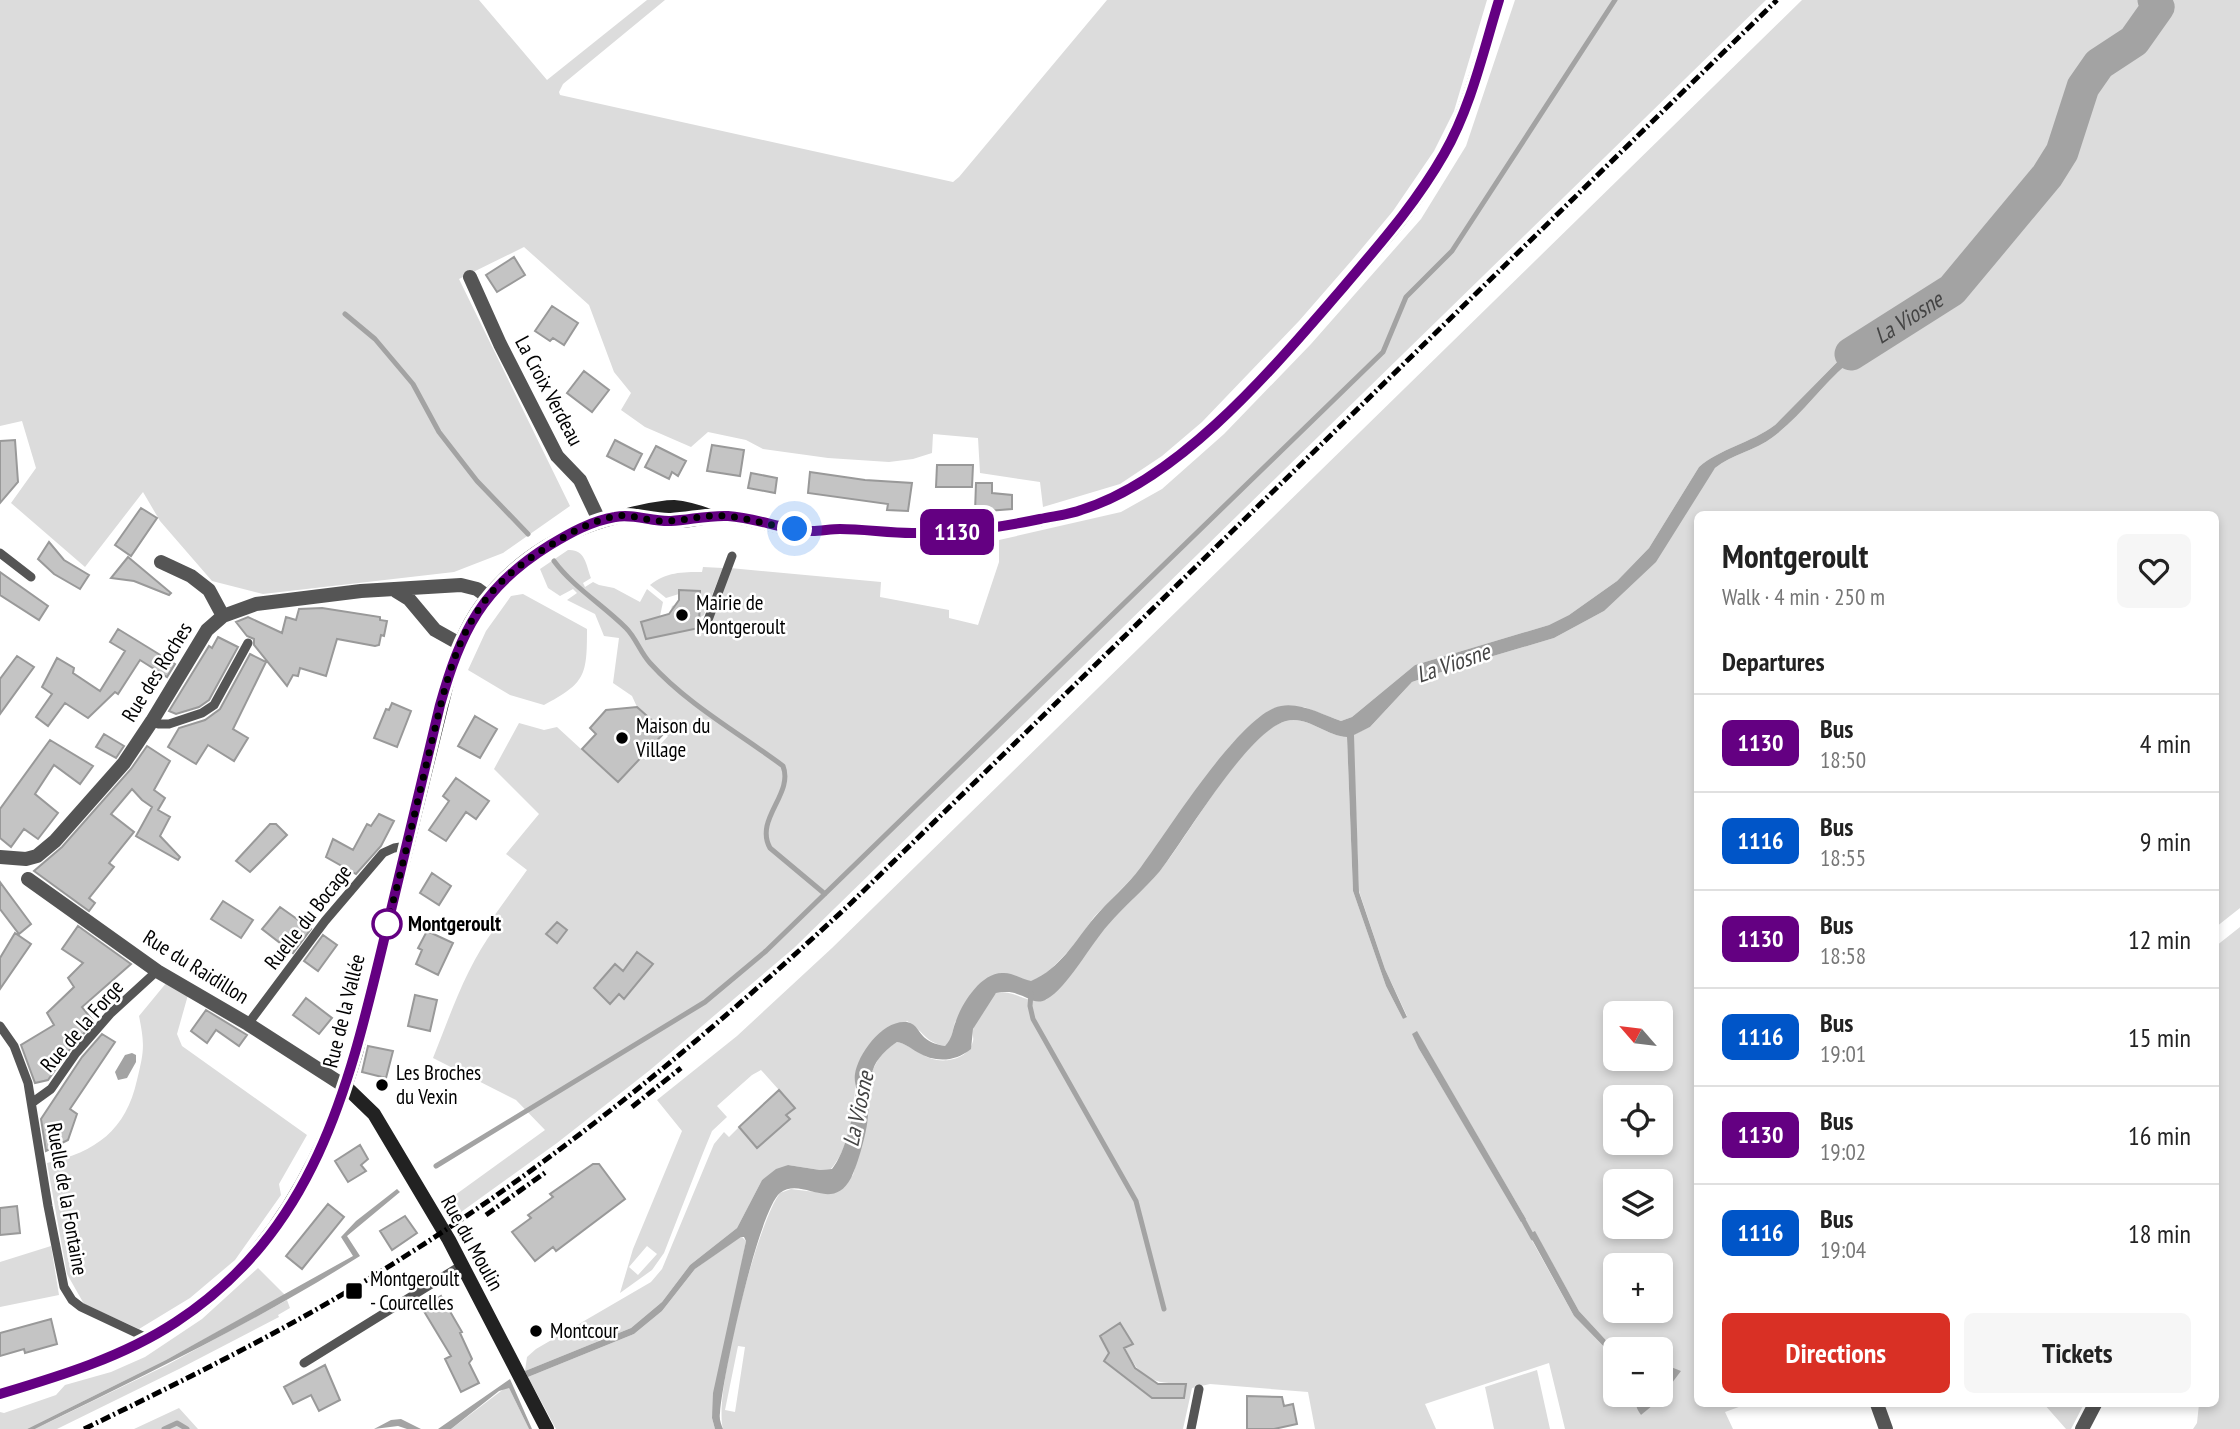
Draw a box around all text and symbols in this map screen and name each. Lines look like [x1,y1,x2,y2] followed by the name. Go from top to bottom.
[1868,284,1949,350] water label: La Viosne
[509,331,590,450] street label: La Croix Verdeau
[908,509,1006,555] line badge: 1130
[777,511,812,546] your location
[934,516,980,547] text: 1130
[1722,534,1868,577] text: Montgeroult
[2117,534,2191,608] button: heart
[1722,582,1885,611] text: Walk · 4 min · 250 m
[696,589,786,640] place label: Mairie de Montgeroult
[674,607,690,623] marker: Mairie de Montgeroult
[115,617,198,727] street label: Rue des Roches
[1412,636,1495,689] water label: La Viosne
[1722,645,1825,678] text: Departures
[635,712,710,763] place label: Maison du Village
[1820,712,1853,745] text: Bus
[1738,727,1783,758] text: 1130
[2140,727,2191,760] text: 4 min
[614,730,630,746] marker: Maison du Village
[1820,745,1866,774] text: 18:50
[1820,810,1853,843] text: Bus
[1738,825,1783,856] text: 1116
[2140,825,2191,858] text: 9 min
[1820,843,1866,872] text: 18:55
[258,859,357,975] street label: Ruelle du Bocage
[1820,908,1853,941] text: Bus
[372,909,402,939] marker: Montgeroult
[408,910,501,937] place label: Montgeroult
[138,923,254,1010] street label: Rue du Raidillon
[1738,923,1783,954] text: 1130
[2128,923,2191,956] text: 12 min
[1820,941,1866,970] text: 18:58
[316,951,371,1070] street label: Rue de la Vallée
[34,974,129,1077] street label: Rue de la Forge
[1603,1001,1673,1071] north arrow
[1603,1001,1673,1407] map controls
[1820,1006,1853,1039] text: Bus
[1738,1021,1783,1052] text: 1116
[2128,1021,2191,1054] text: 15 min
[1820,1039,1866,1068] text: 19:01
[396,1059,481,1110] place label: Les Broches du Vexin
[835,1067,880,1149] water label: La Viosne
[374,1077,390,1093] marker: Les Broches du Vexin
[1603,1085,1673,1155] button: locate
[1820,1104,1853,1137] text: Bus
[1738,1119,1783,1150] text: 1130
[2128,1119,2191,1152] text: 16 min
[41,1121,94,1277] street label: Ruelle de la Fontaine
[1820,1137,1866,1166] text: 19:02
[1603,1169,1673,1239] button: layers
[435,1190,510,1295] street label: Rue du Moulin
[1820,1202,1853,1235] text: Bus
[1738,1217,1783,1248] text: 1116
[2128,1217,2191,1250] text: 18 min
[1820,1235,1866,1264] text: 19:04
[1603,1253,1673,1323] button: +
[370,1265,460,1316] place label: Montgeroult - Courcelles
[344,1281,364,1301] marker: Montgeroult - Courcelles
[1722,1313,1950,1393] button: Directions
[1964,1313,2191,1393] button: Tickets
[550,1317,619,1344] place label: Montcour
[528,1323,544,1339] marker: Montcour
[1603,1337,1673,1407] button: −

